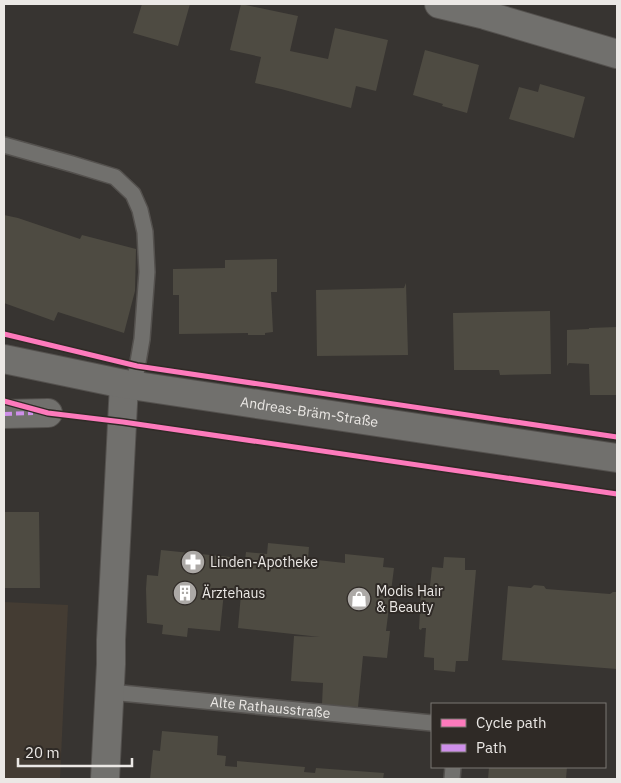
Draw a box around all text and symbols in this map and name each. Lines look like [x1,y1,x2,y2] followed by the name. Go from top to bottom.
[239,393,380,431] street label: Andreas-Bräm-Straße
[180,549,206,575] pharmacy icon: Linden-Apotheke
[210,553,318,571] place label: Linden-Apotheke
[172,580,198,606] building icon: Ärztehaus
[376,582,443,616] place label: Modis Hair & Beauty
[202,584,266,602] place label: Ärztehaus
[346,586,372,612] shop icon: Modis Hair & Beauty
[209,693,332,722] street label: Alte Rathausstraße
[431,703,606,768] legend
[476,713,547,732] text: Cycle path
[18,736,131,768] scale bar
[476,738,507,757] text: Path
[25,743,60,762] text: 20 m

